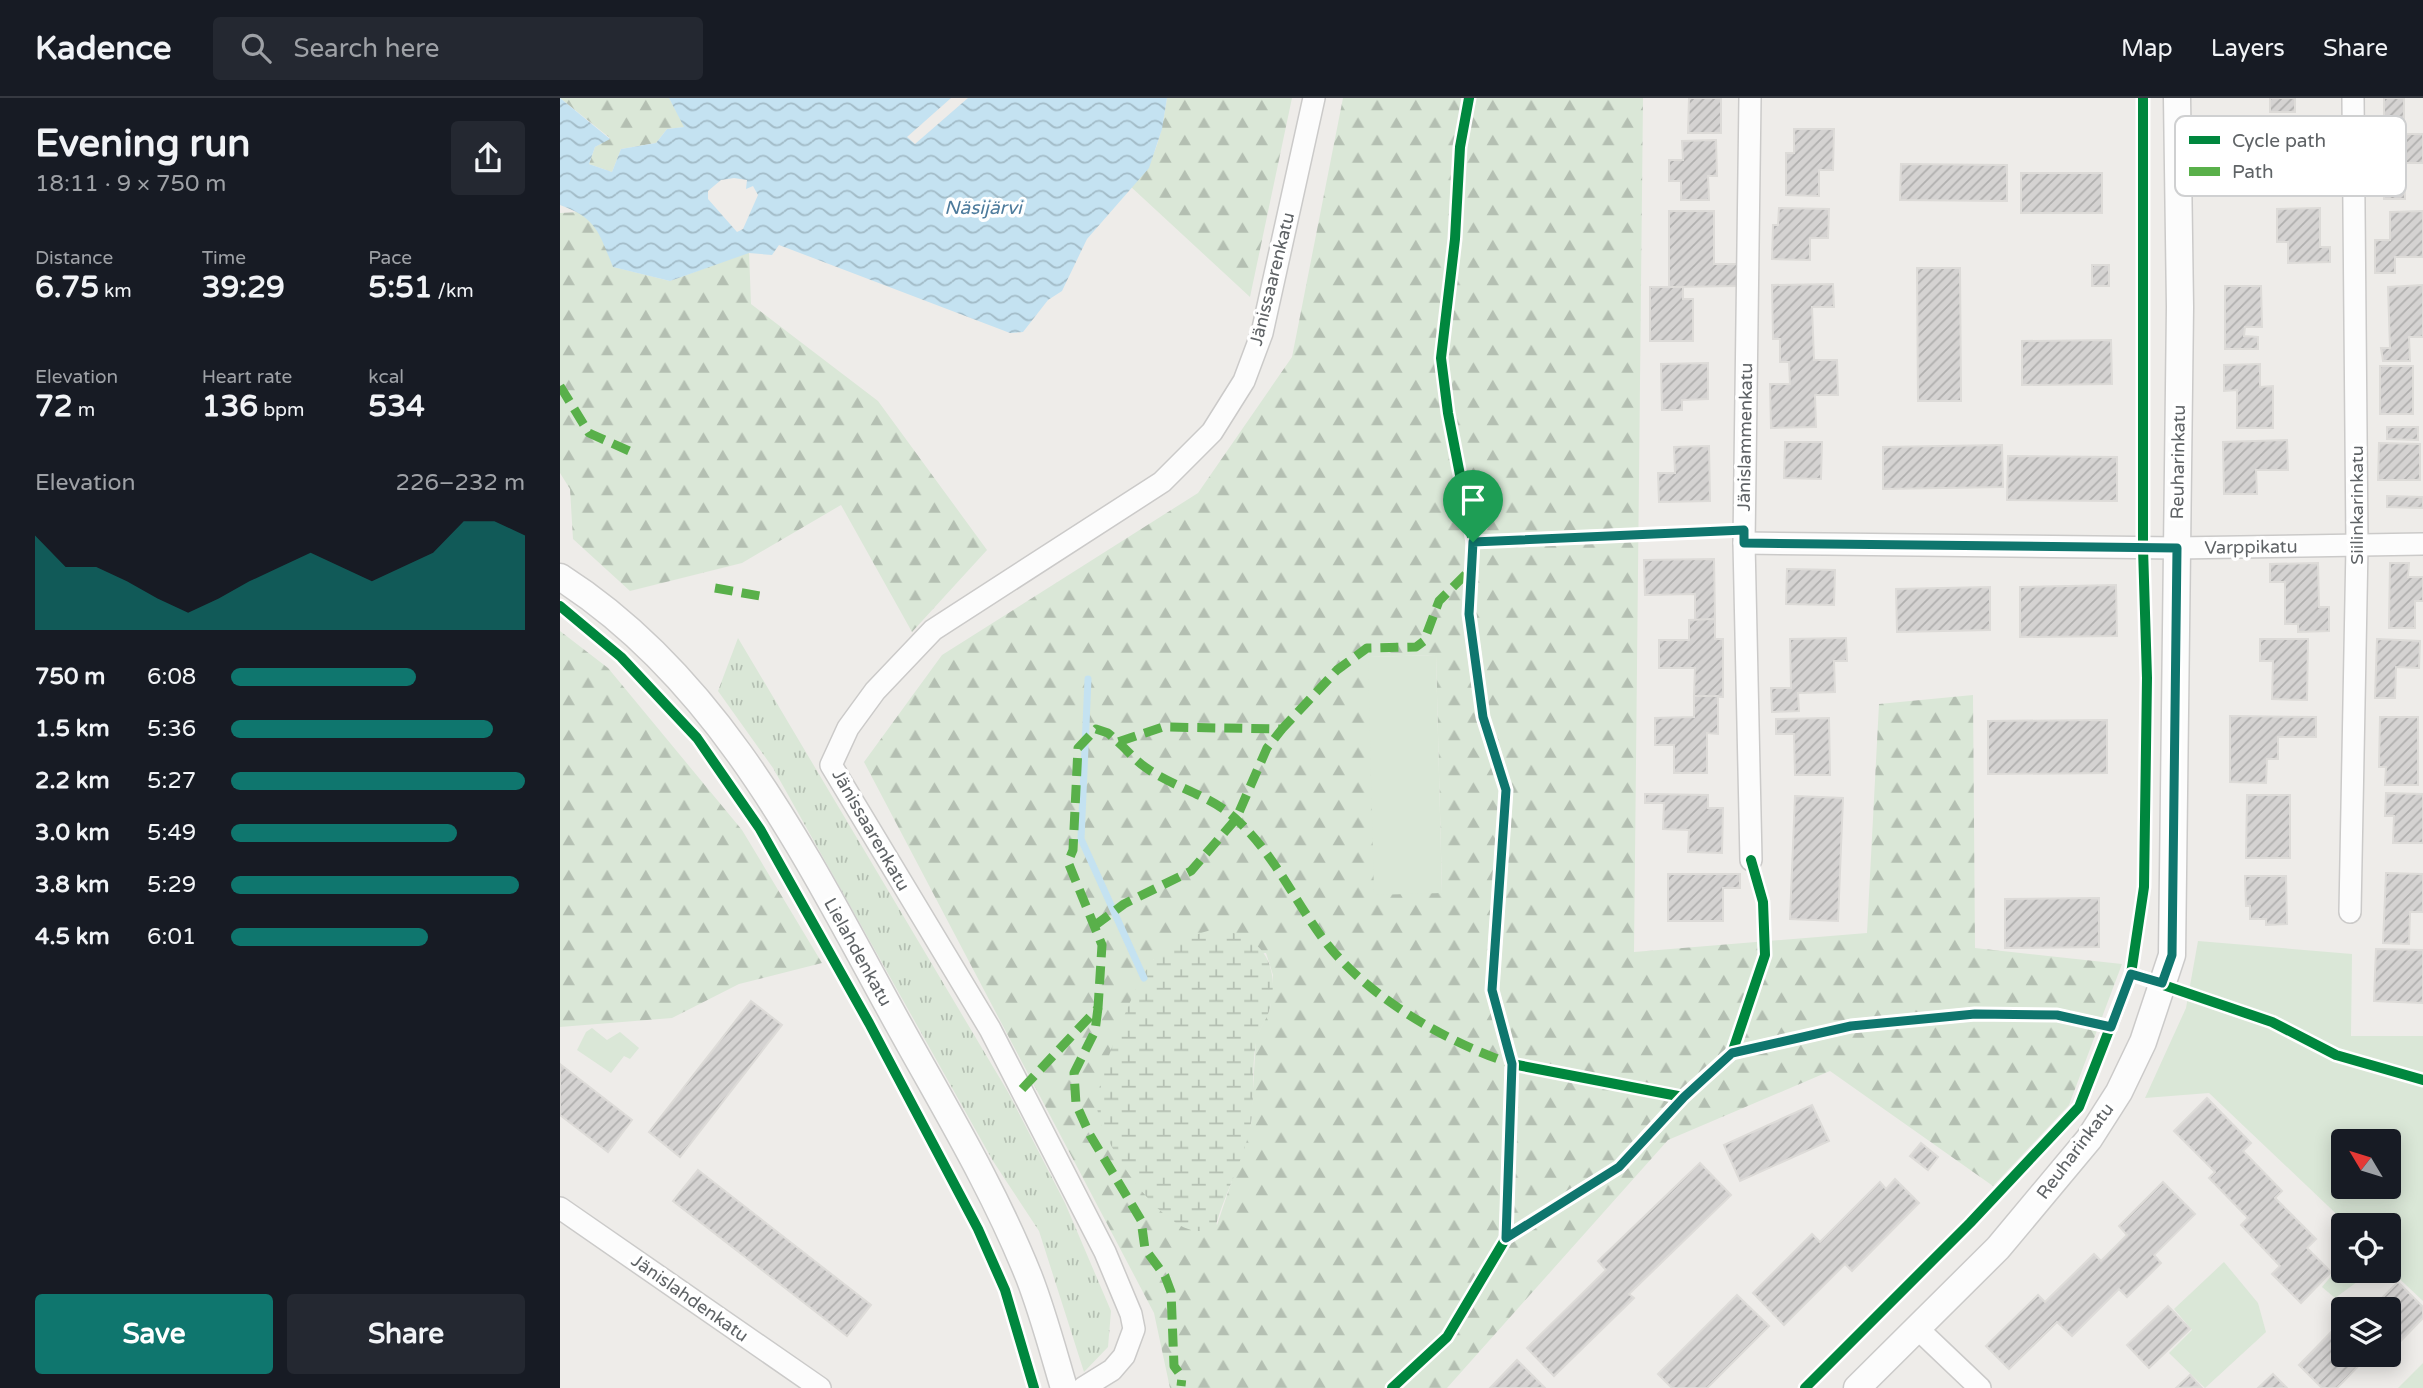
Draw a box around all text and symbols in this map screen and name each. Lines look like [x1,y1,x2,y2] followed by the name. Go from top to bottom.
[213,17,703,80] search box
[35,29,171,68] text: Kadence
[237,29,275,67] icon: search
[293,33,440,64] text: Search here
[2121,34,2173,63] text: Map
[2211,34,2285,63] text: Layers
[2323,34,2388,63] text: Share
[2175,116,2406,196] legend
[35,121,250,167] text: Evening run
[451,121,525,195] button: share
[2232,130,2326,152] text: Cycle path
[2232,161,2274,183] text: Path
[35,170,226,198] text: 18:11 · 9 × 750 m
[944,197,1024,219] water label: Näsijärvi
[1245,210,1299,348] street label: Jänissaarenkatu
[35,247,113,269] text: Distance
[202,247,246,269] text: Time
[368,247,412,269] text: Pace
[35,269,99,306] text: 6.75
[202,269,285,306] text: 39:29
[368,269,433,306] text: 5:51
[99,280,132,302] text: km
[433,280,474,302] text: /km
[1733,362,1757,512] street label: Jänislammenkatu
[35,366,118,388] text: Elevation
[202,366,292,388] text: Heart rate
[368,366,404,388] text: kcal
[35,388,73,425] text: 72
[202,388,258,425] text: 136
[368,388,425,425] text: 534
[73,399,95,421] text: m
[258,399,305,421] text: bpm
[2166,404,2190,520] street label: Reuharinkatu
[2346,445,2368,565] street label: Siilinkarinkatu
[35,469,136,497] text: Elevation
[396,469,525,497] text: 226–232 m
[1443,470,1503,542] pin
[1454,481,1492,519] icon: arrive
[2204,535,2298,559] street label: Varppikatu
[35,663,105,691] text: 750 m
[147,663,196,691] text: 6:08
[35,715,110,743] text: 1.5 km
[147,715,196,743] text: 5:36
[827,765,915,895] street label: Jänissaarenkatu
[35,767,110,795] text: 2.2 km
[147,767,196,795] text: 5:27
[35,819,110,847] text: 3.0 km
[147,819,196,847] text: 5:49
[35,871,109,899] text: 3.8 km
[147,871,196,899] text: 5:29
[819,894,897,1010] street label: Lielahdenkatu
[35,923,110,951] text: 4.5 km
[147,923,196,951] text: 6:01
[2032,1099,2118,1203] street label: Reuharinkatu
[2331,1129,2401,1199] north arrow
[2331,1129,2401,1367] map controls
[2331,1213,2401,1283] button: locate
[627,1249,753,1347] street label: Jänislahdenkatu
[35,1294,273,1374] button: Save
[287,1294,525,1374] button: Share
[2331,1297,2401,1367] button: layers

